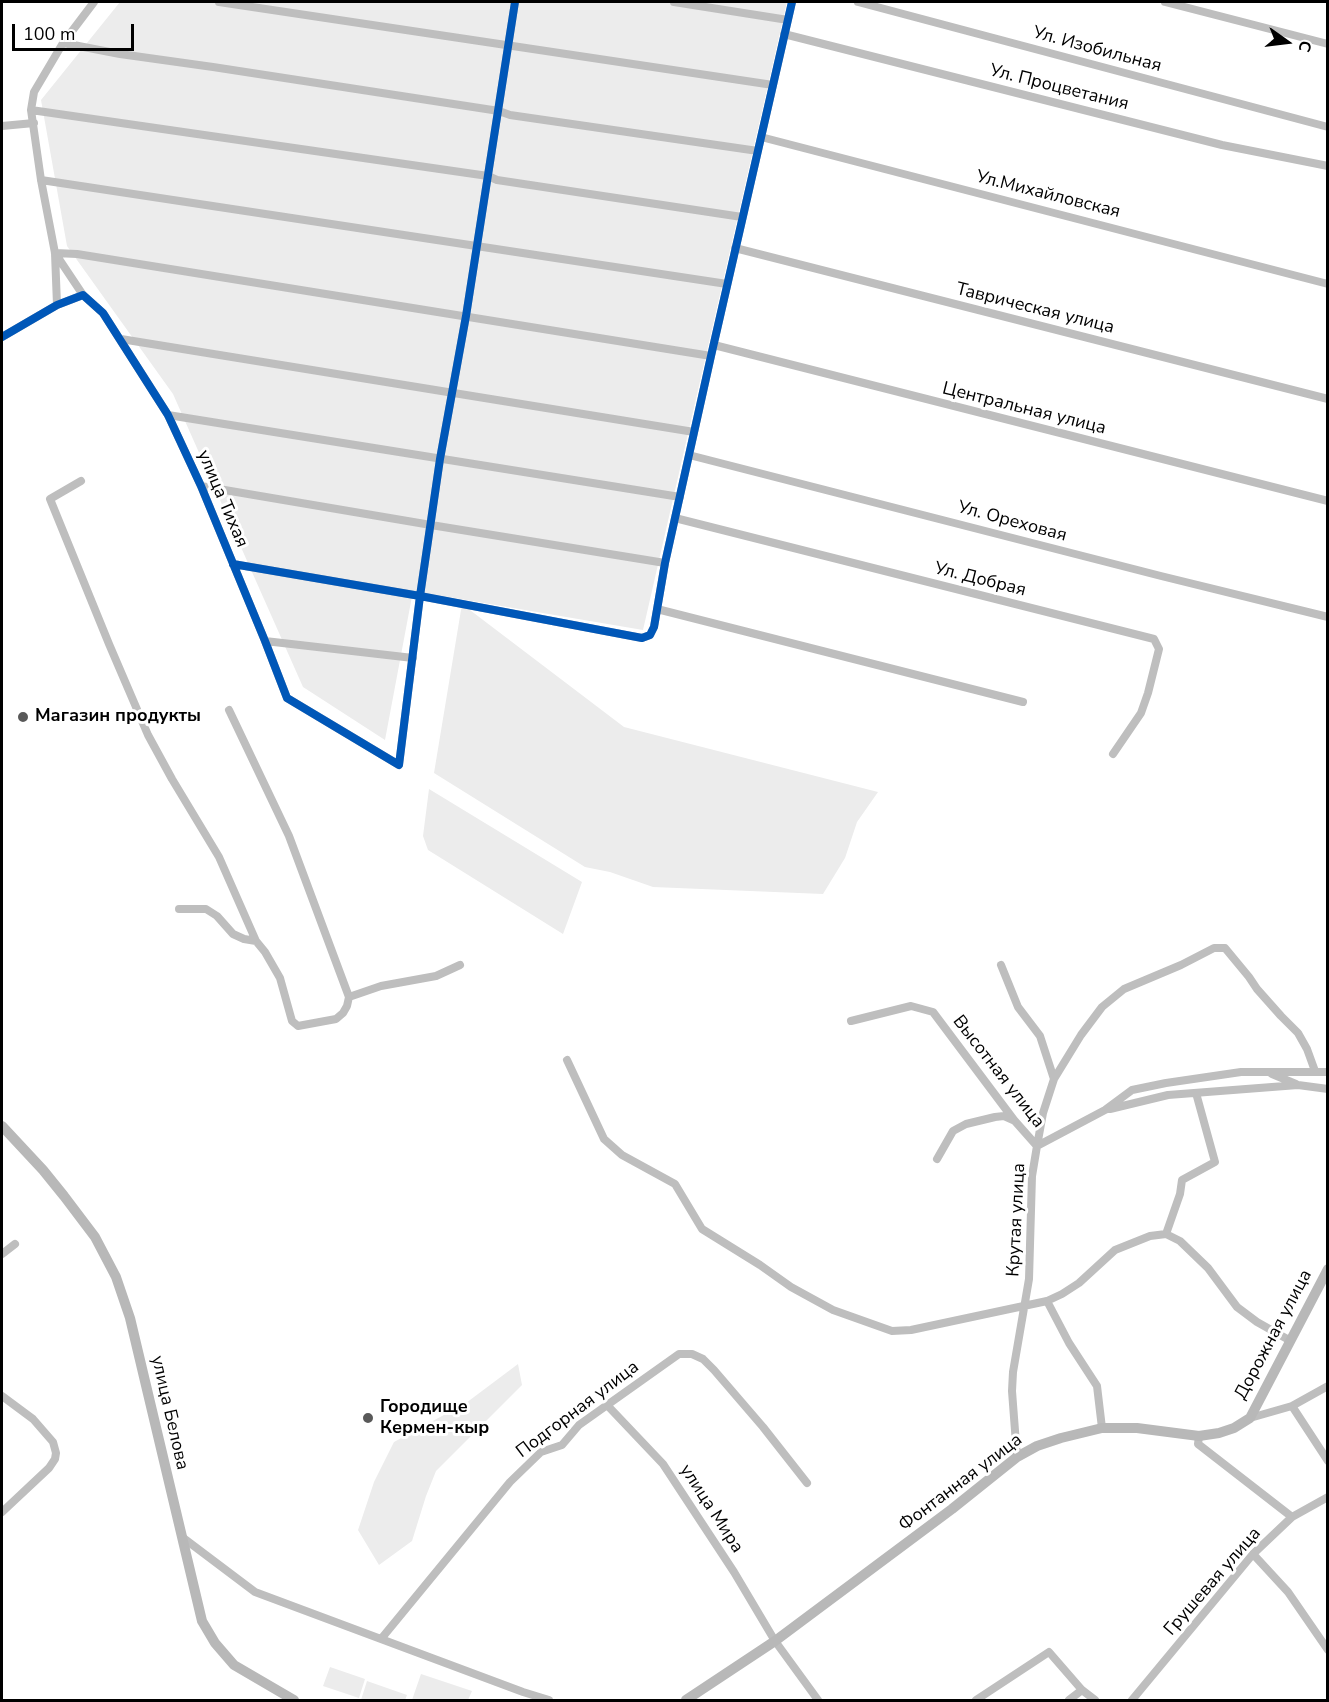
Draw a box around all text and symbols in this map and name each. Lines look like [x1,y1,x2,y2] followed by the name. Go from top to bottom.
[15,12,136,50] scale bar
[1257,12,1317,72] north arrow
[23,22,75,46] text: 100 m
[1030,22,1164,78] street label: Ул. Изобильная
[1292,38,1316,54] text: С
[987,60,1131,116] street label: Ул. Процветания
[974,167,1122,223] street label: Ул.Михайловская
[954,279,1116,339] street label: Таврическая улица
[940,378,1108,440] street label: Центральная улица
[192,447,252,551] street label: улица Тихая
[955,497,1069,547] street label: Ул. Ореховая
[932,558,1028,602] street label: Ул. Добрая
[35,706,201,728] place label: Магазин продукты
[16,710,30,724] marker: Магазин продукты
[947,1011,1049,1133] street label: Высотная улица
[1003,1163,1031,1277] street label: Крутая улица
[1231,1266,1317,1404] street label: Дорожная улица
[145,1354,193,1472] street label: улица Белова
[512,1357,644,1463] street label: Подгорная улица
[380,1397,489,1440] place label: Городище Кермен-кыр
[361,1411,375,1425] marker: Городище Кермен-кыр
[895,1430,1027,1536] street label: Фонтанная улица
[674,1461,748,1557] street label: улица Мира
[1160,1523,1266,1641] street label: Грушевая улица

